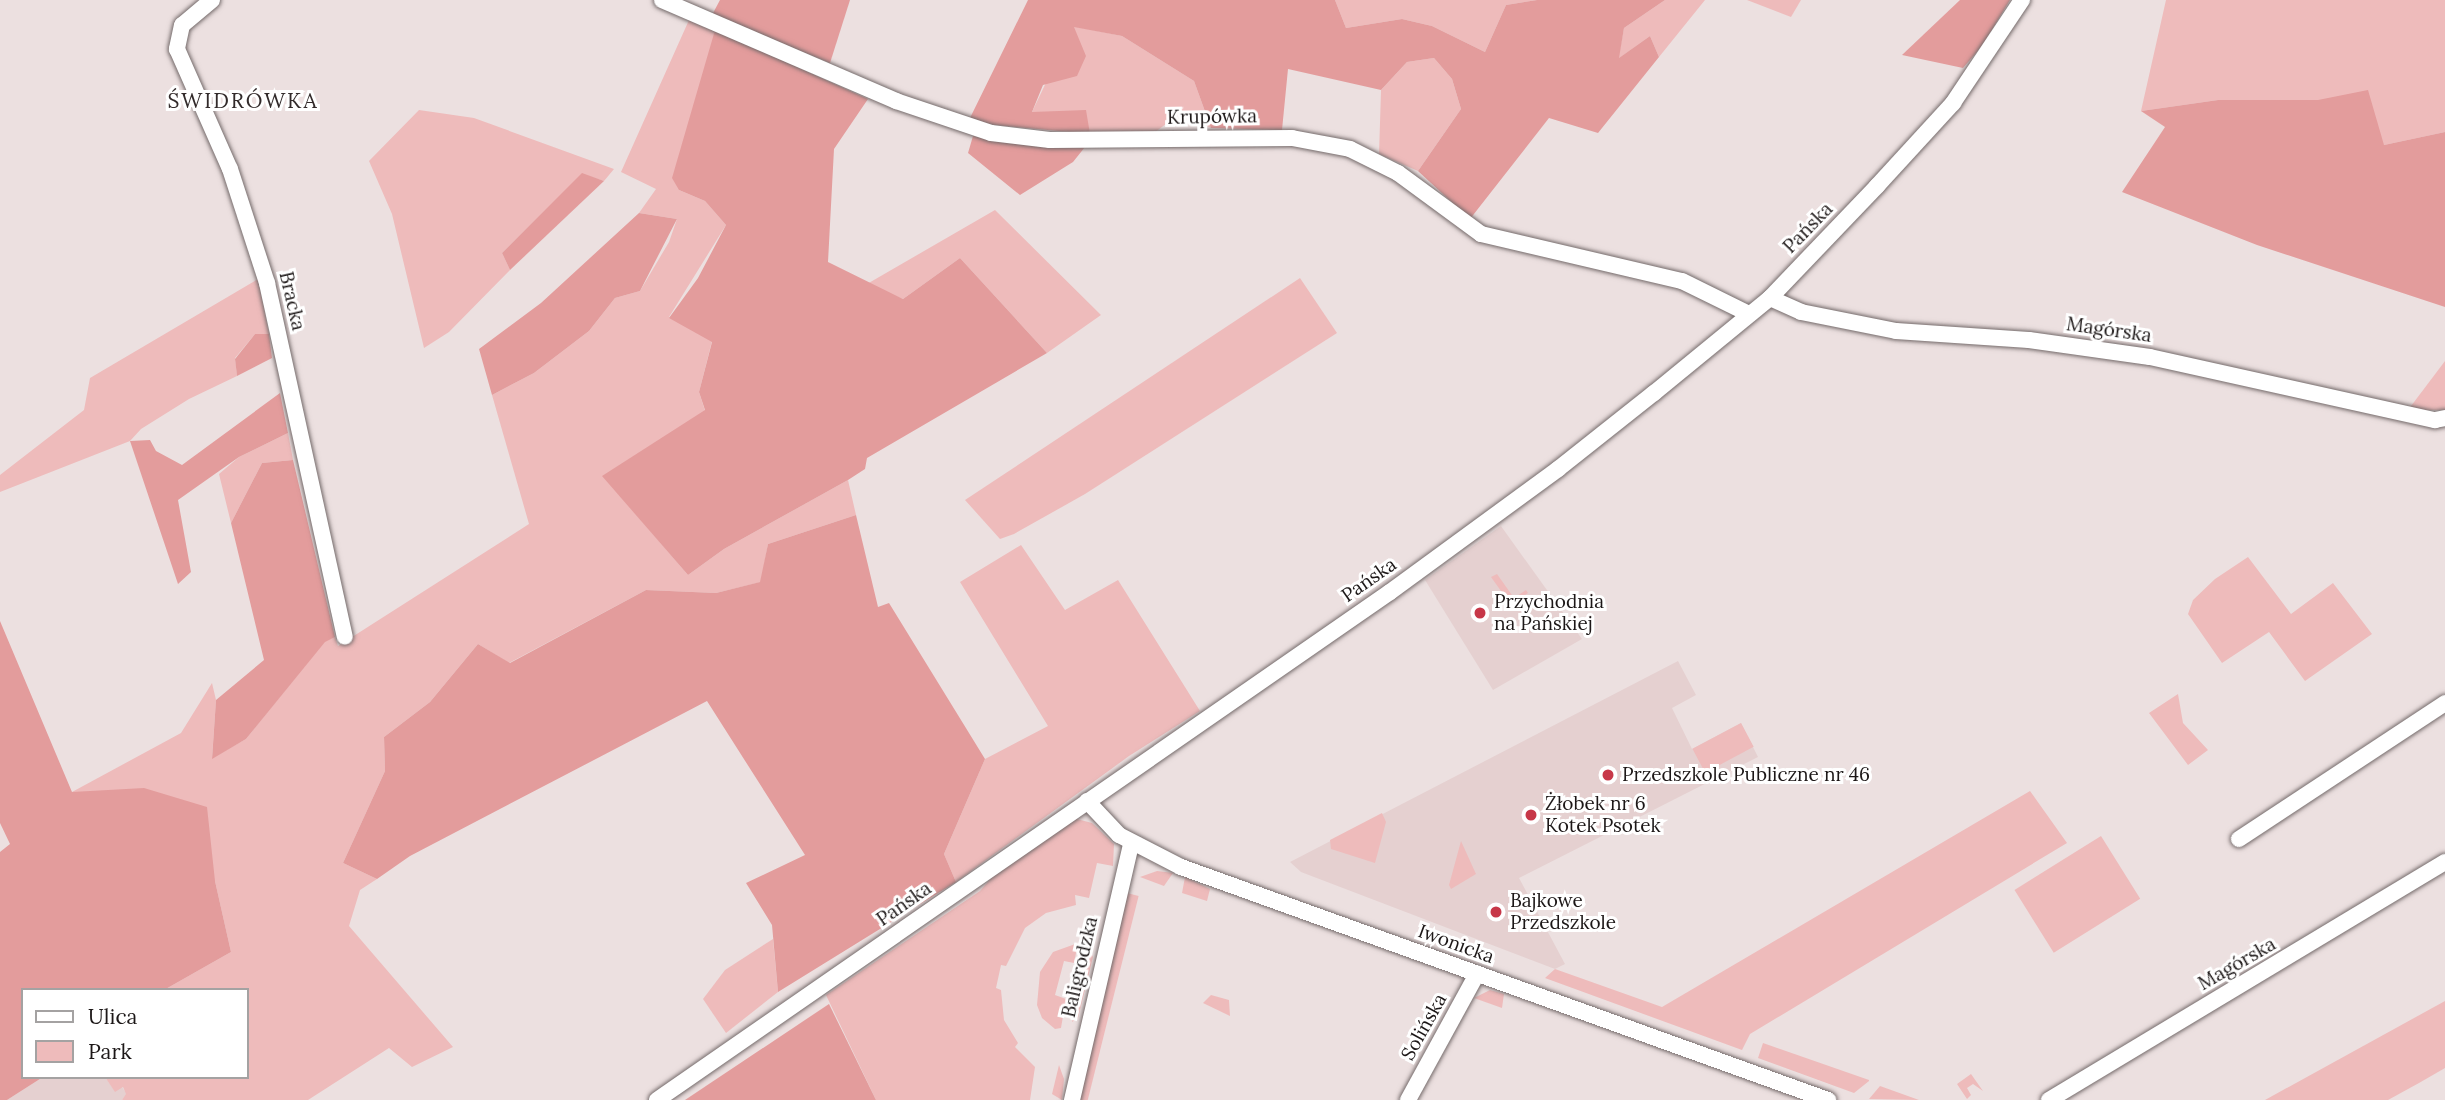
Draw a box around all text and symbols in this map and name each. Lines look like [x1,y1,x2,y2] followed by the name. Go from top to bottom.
[169,88,317,114] district label: ŚWIDRÓWKA
[1167,105,1257,129] street label: Krupówka
[1778,198,1838,258] street label: Pańska
[274,269,310,333] street label: Bracka
[2065,313,2153,347] street label: Magórska
[1337,553,1401,607] street label: Pańska
[1494,591,1604,635] place label: Przychodnia na Pańskiej
[1472,605,1488,621] marker: Przychodnia na Pańskiej
[1622,764,1870,786] place label: Przedszkole Publiczne nr 46
[1600,767,1616,783] marker: Przedszkole Publiczne nr 46
[1545,793,1661,837] place label: Żłobek nr 6 Kotek Psotek
[1523,807,1539,823] marker: Żłobek nr 6 Kotek Psotek
[872,877,936,931] street label: Pańska
[1510,890,1616,934] place label: Bajkowe Przedszkole
[1488,904,1504,920] marker: Bajkowe Przedszkole
[1057,914,1103,1020] street label: Baligrodzka
[1415,920,1497,968] street label: Iwonicka
[2194,933,2280,995] street label: Magórska
[21,988,248,1079] legend
[1396,990,1452,1064] street label: Solińska
[88,1003,137,1030] text: Ulica
[88,1038,132,1065] text: Park

